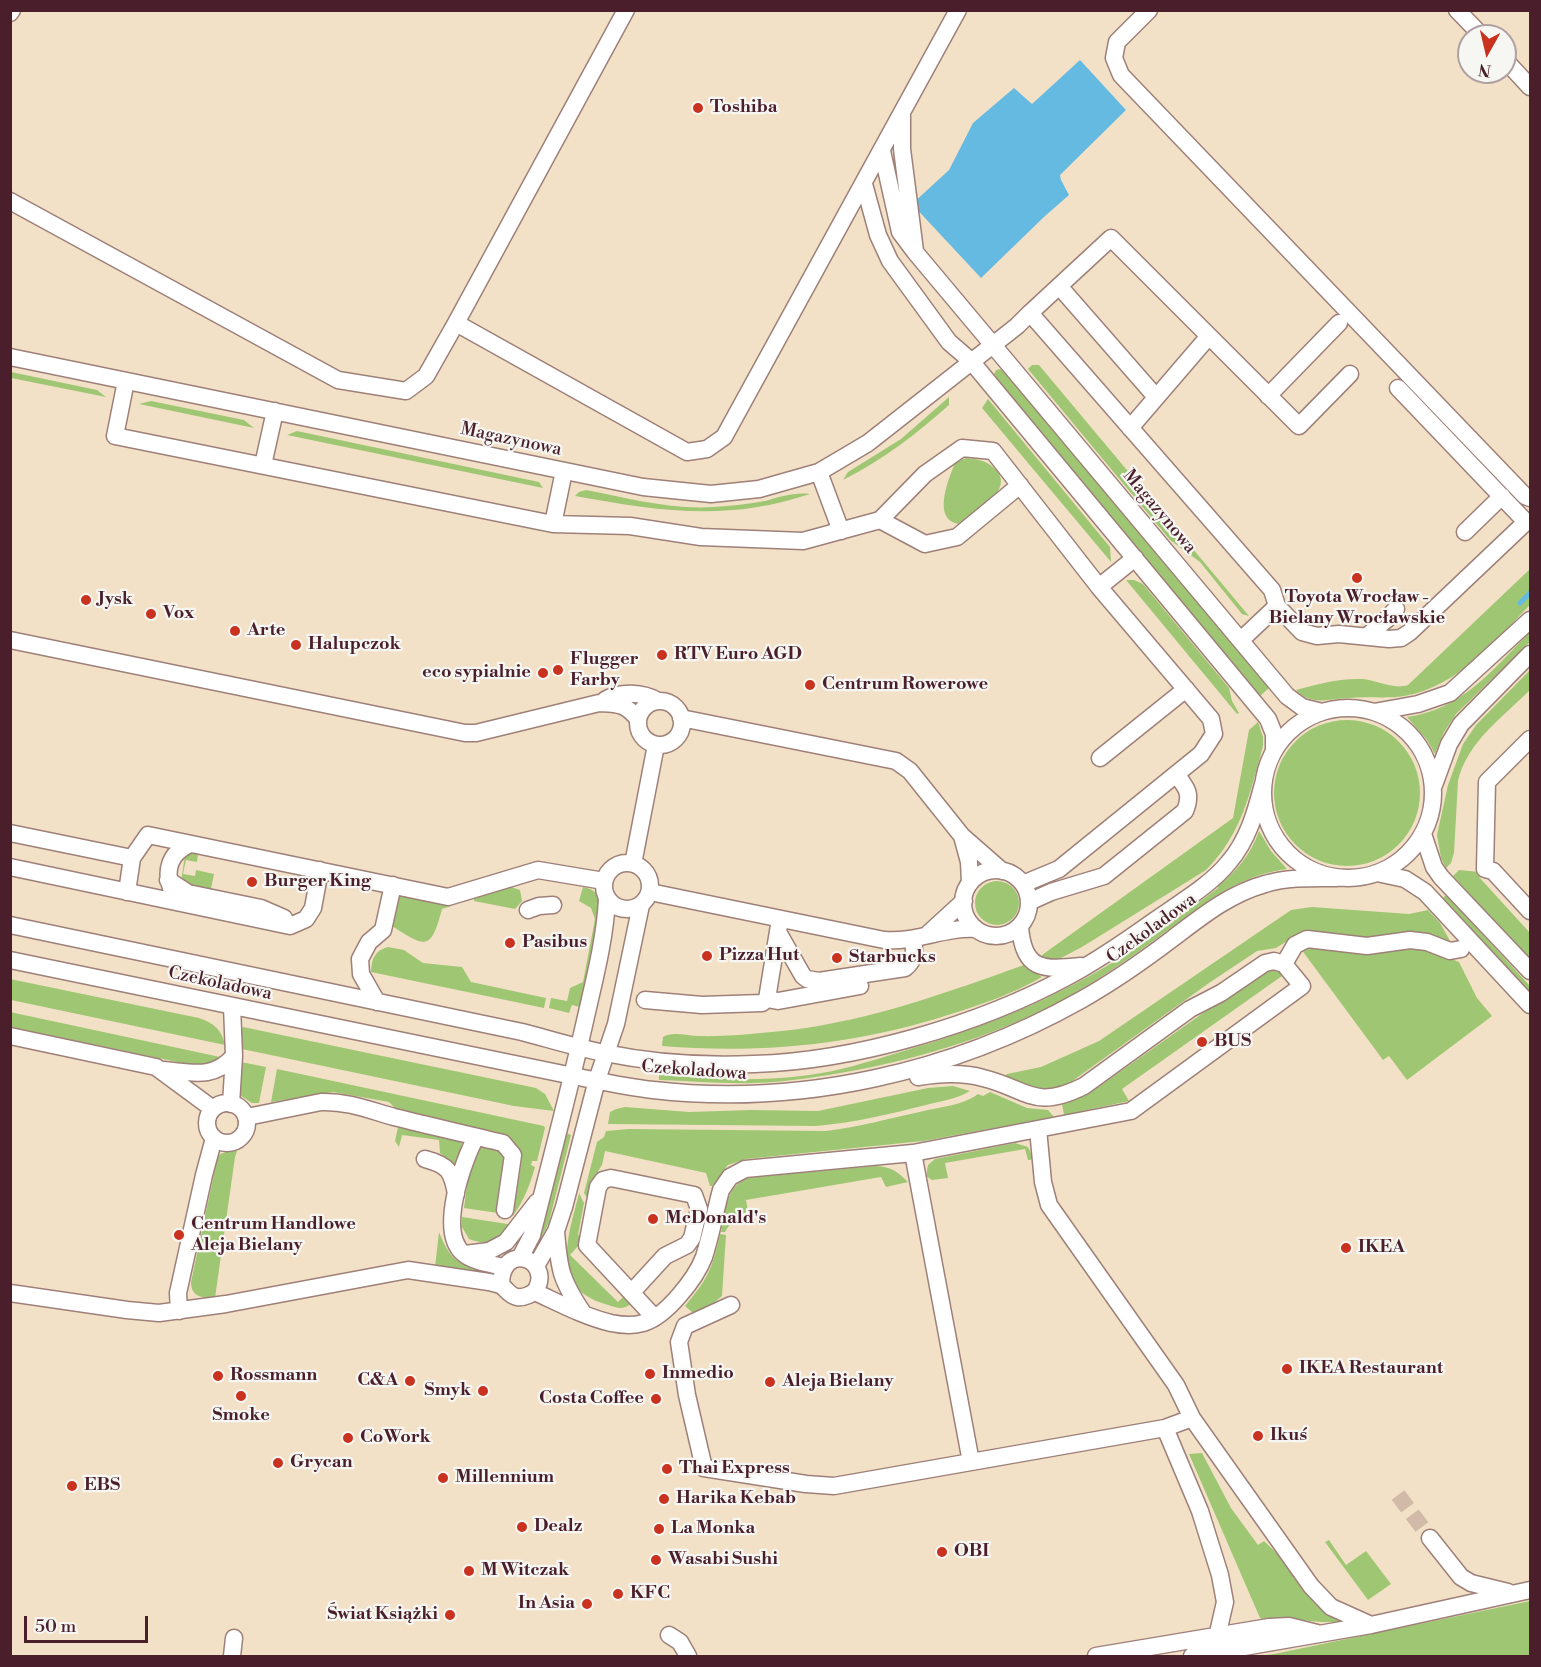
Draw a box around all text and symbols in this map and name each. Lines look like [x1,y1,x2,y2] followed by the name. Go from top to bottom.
[1457,24,1517,84] north arrow
[1477,59,1492,81] text: N
[710,97,778,119] place label: Toshiba
[691,101,705,115] marker: Toshiba
[458,419,564,461] street label: Magazynowa
[1118,466,1200,558] street label: Magazynowa
[1350,571,1364,585] marker: Toyota Wrocław - Bielany Wrocławskie
[1269,587,1445,630] place label: Toyota Wrocław - Bielany Wrocławskie
[98,589,133,611] place label: Jysk
[79,593,93,607] marker: Jysk
[163,603,194,625] place label: Vox
[144,607,158,621] marker: Vox
[247,620,285,642] place label: Arte
[228,624,242,638] marker: Arte
[308,634,401,656] place label: Halupczok
[289,638,303,652] marker: Halupczok
[674,644,802,666] place label: RTV Euro AGD
[655,648,669,662] marker: RTV Euro AGD
[570,649,639,692] place label: Flugger Farby
[422,662,531,684] place label: eco sypialnie
[551,663,565,677] marker: Flugger Farby
[536,666,550,680] marker: eco sypialnie
[822,674,988,696] place label: Centrum Rowerowe
[803,678,817,692] marker: Centrum Rowerowe
[264,871,371,893] place label: Burger King
[245,875,259,889] marker: Burger King
[1103,889,1201,969] street label: Czekoladowa
[522,932,587,954] place label: Pasibus
[503,936,517,950] marker: Pasibus
[719,945,799,967] place label: Pizza Hut
[849,947,936,969] place label: Starbucks
[700,949,714,963] marker: Pizza Hut
[830,951,844,965] marker: Starbucks
[166,962,274,1006] street label: Czekoladowa
[1214,1031,1251,1053] place label: BUS
[1195,1035,1209,1049] marker: BUS
[641,1057,747,1085] street label: Czekoladowa
[665,1208,766,1230] place label: McDonald's
[646,1212,660,1226] marker: McDonald's
[191,1214,356,1256] place label: Centrum Handlowe Aleja Bielany
[172,1228,186,1242] marker: Centrum Handlowe Aleja Bielany
[1358,1237,1405,1259] place label: IKEA
[1339,1241,1353,1255] marker: IKEA
[1299,1358,1443,1380] place label: IKEA Restaurant
[1280,1362,1294,1376] marker: IKEA Restaurant
[662,1363,734,1385] place label: Inmedio
[230,1365,317,1387] place label: Rossmann
[643,1367,657,1381] marker: Inmedio
[211,1369,225,1383] marker: Rossmann
[357,1370,398,1392] place label: C&A
[782,1371,894,1393] place label: Aleja Bielany
[403,1374,417,1388] marker: C&A
[763,1375,777,1389] marker: Aleja Bielany
[424,1380,471,1402] place label: Smyk
[476,1384,490,1398] marker: Smyk
[539,1388,644,1410] place label: Costa Coffee
[234,1389,248,1403] marker: Smoke
[649,1392,663,1406] marker: Costa Coffee
[212,1405,270,1427] place label: Smoke
[1270,1425,1307,1447] place label: Ikuś
[360,1427,431,1449] place label: CoWork
[1251,1429,1265,1443] marker: Ikuś
[341,1431,355,1445] marker: CoWork
[290,1452,353,1474] place label: Grycan
[271,1456,285,1470] marker: Grycan
[679,1458,790,1480] place label: Thai Express
[660,1462,674,1476] marker: Thai Express
[455,1467,554,1489] place label: Millennium
[436,1471,450,1485] marker: Millennium
[84,1475,120,1497] place label: EBS
[65,1479,79,1493] marker: EBS
[676,1488,796,1510] place label: Harika Kebab
[657,1492,671,1506] marker: Harika Kebab
[534,1516,582,1538] place label: Dealz
[671,1518,755,1540] place label: La Monka
[515,1520,529,1534] marker: Dealz
[652,1522,666,1536] marker: La Monka
[954,1541,989,1563] place label: OBI
[935,1545,949,1559] marker: OBI
[668,1549,778,1571] place label: Wasabi Sushi
[649,1553,663,1567] marker: Wasabi Sushi
[481,1560,569,1582] place label: M Witczak
[462,1564,476,1578] marker: M Witczak
[630,1583,670,1605] place label: KFC
[611,1587,625,1601] marker: KFC
[518,1593,575,1615] place label: In Asia
[580,1597,594,1611] marker: In Asia
[27,1604,152,1642] scale bar
[327,1604,438,1626] place label: Świat Książki
[443,1608,457,1622] marker: Świat Książki
[35,1615,76,1638] text: 50 m

